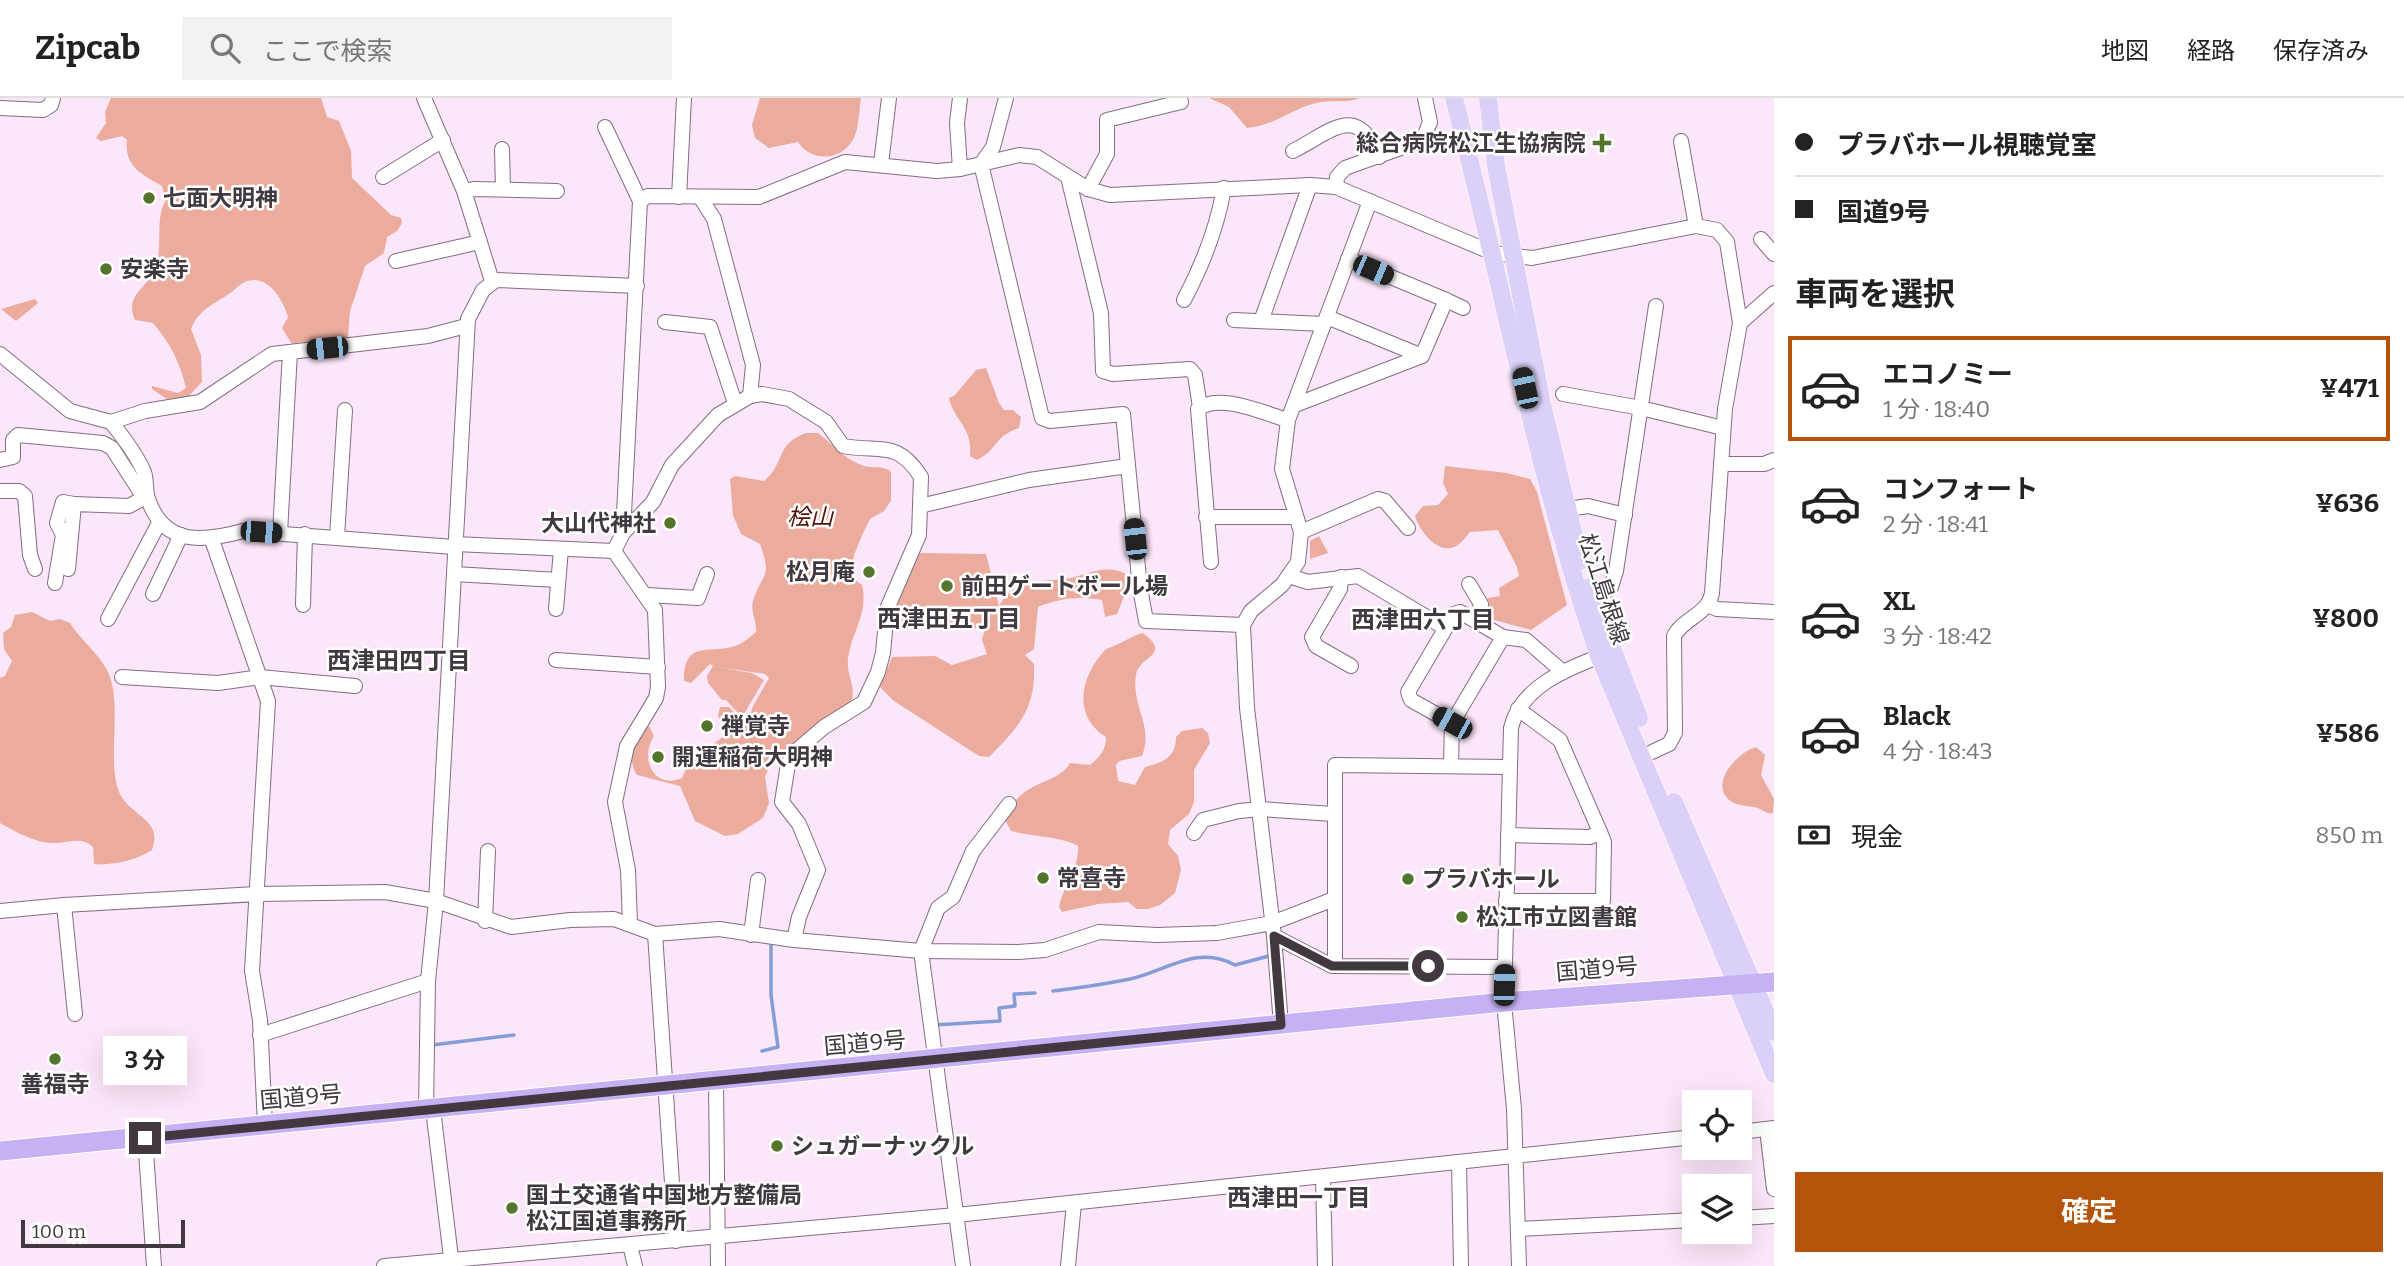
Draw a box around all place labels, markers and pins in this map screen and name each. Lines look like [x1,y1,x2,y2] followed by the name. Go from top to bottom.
[1356,129,1586,157] place label: 総合病院松江生協病院
[1592,133,1612,153] marker: 総合病院松江生協病院
[163,184,278,212] place label: 七面大明神
[141,190,157,206] marker: 七面大明神
[120,255,189,283] place label: 安楽寺
[98,261,114,277] marker: 安楽寺
[541,509,656,537] place label: 大山代神社
[662,515,678,531] marker: 大山代神社
[786,558,855,586] place label: 松月庵
[861,564,877,580] marker: 松月庵
[961,572,1168,600] place label: 前田ゲートボール場
[939,578,955,594] marker: 前田ゲートボール場
[721,712,790,740] place label: 禅覚寺
[699,718,715,734] marker: 禅覚寺
[672,743,833,771] place label: 開運稲荷大明神
[650,749,666,765] marker: 開運稲荷大明神
[1057,864,1126,892] place label: 常喜寺
[1422,865,1560,893] place label: プラバホール
[1035,870,1051,886] marker: 常喜寺
[1400,871,1416,887] marker: プラバホール
[1476,903,1637,931] place label: 松江市立図書館
[1454,909,1470,925] marker: 松江市立図書館
[47,1051,63,1067] marker: 善福寺
[21,1070,90,1098] place label: 善福寺
[791,1132,974,1160] place label: シュガーナックル
[769,1138,785,1154] marker: シュガーナックル
[526,1181,802,1235] place label: 国土交通省中国地方整備局 松江国道事務所
[504,1200,520,1216] marker: 国土交通省中国地方整備局 松江国道事務所

